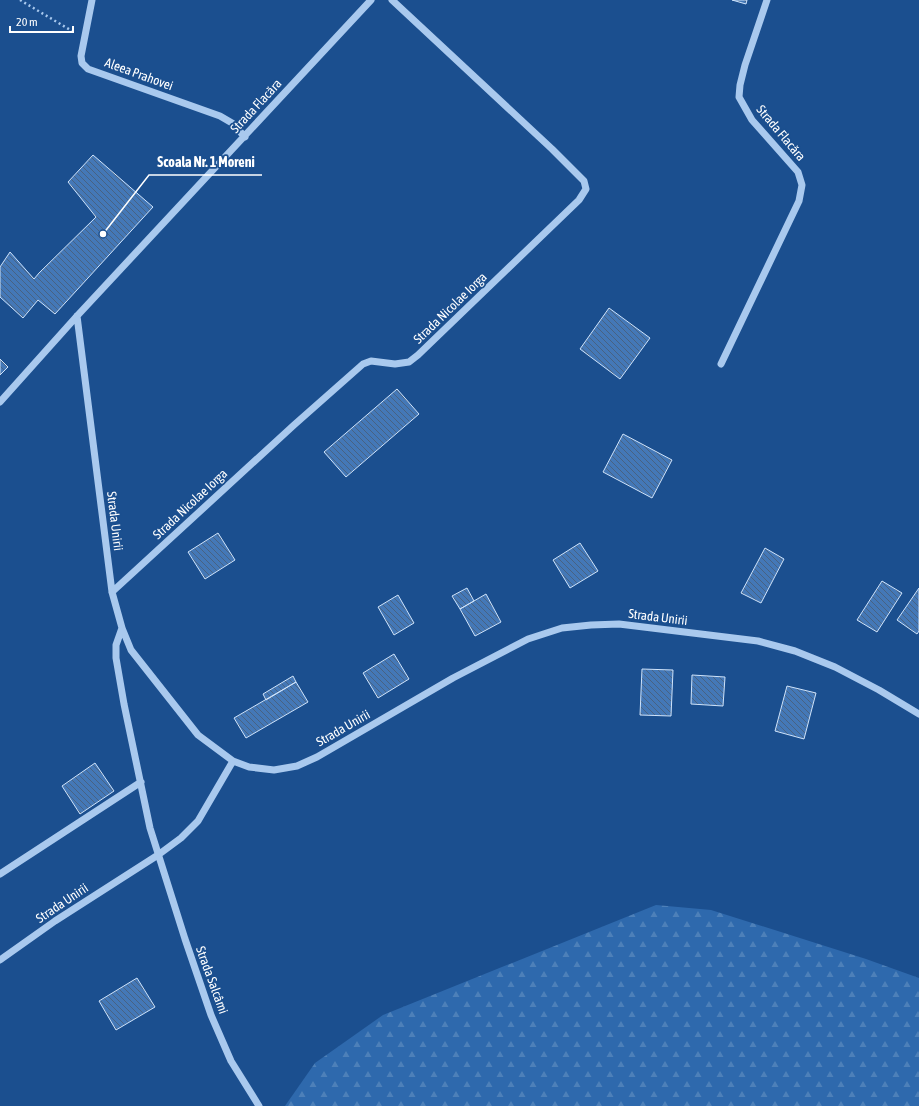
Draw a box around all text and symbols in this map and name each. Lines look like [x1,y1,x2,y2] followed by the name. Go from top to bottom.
[10,8,73,34] scale bar
[16,15,38,29] text: 20 m
[103,55,175,93] street label: Aleea Prahovei
[227,76,285,136] street label: Strada Flacăra
[753,102,809,164] street label: Strada Flacăra
[149,149,262,175] callout: Scoala Nr. 1 Moreni
[157,154,255,170] text: Scoala Nr. 1 Moreni
[410,269,490,347] street label: Strada Nicolae Iorga
[150,466,230,542] street label: Strada Nicolae Iorga
[104,491,126,551] street label: Strada Unirii
[628,606,688,628] street label: Strada Unirii
[313,707,373,749] street label: Strada Unirii
[33,880,91,926] street label: Strada Unirii
[193,944,231,1016] street label: Strada Salcâmi

